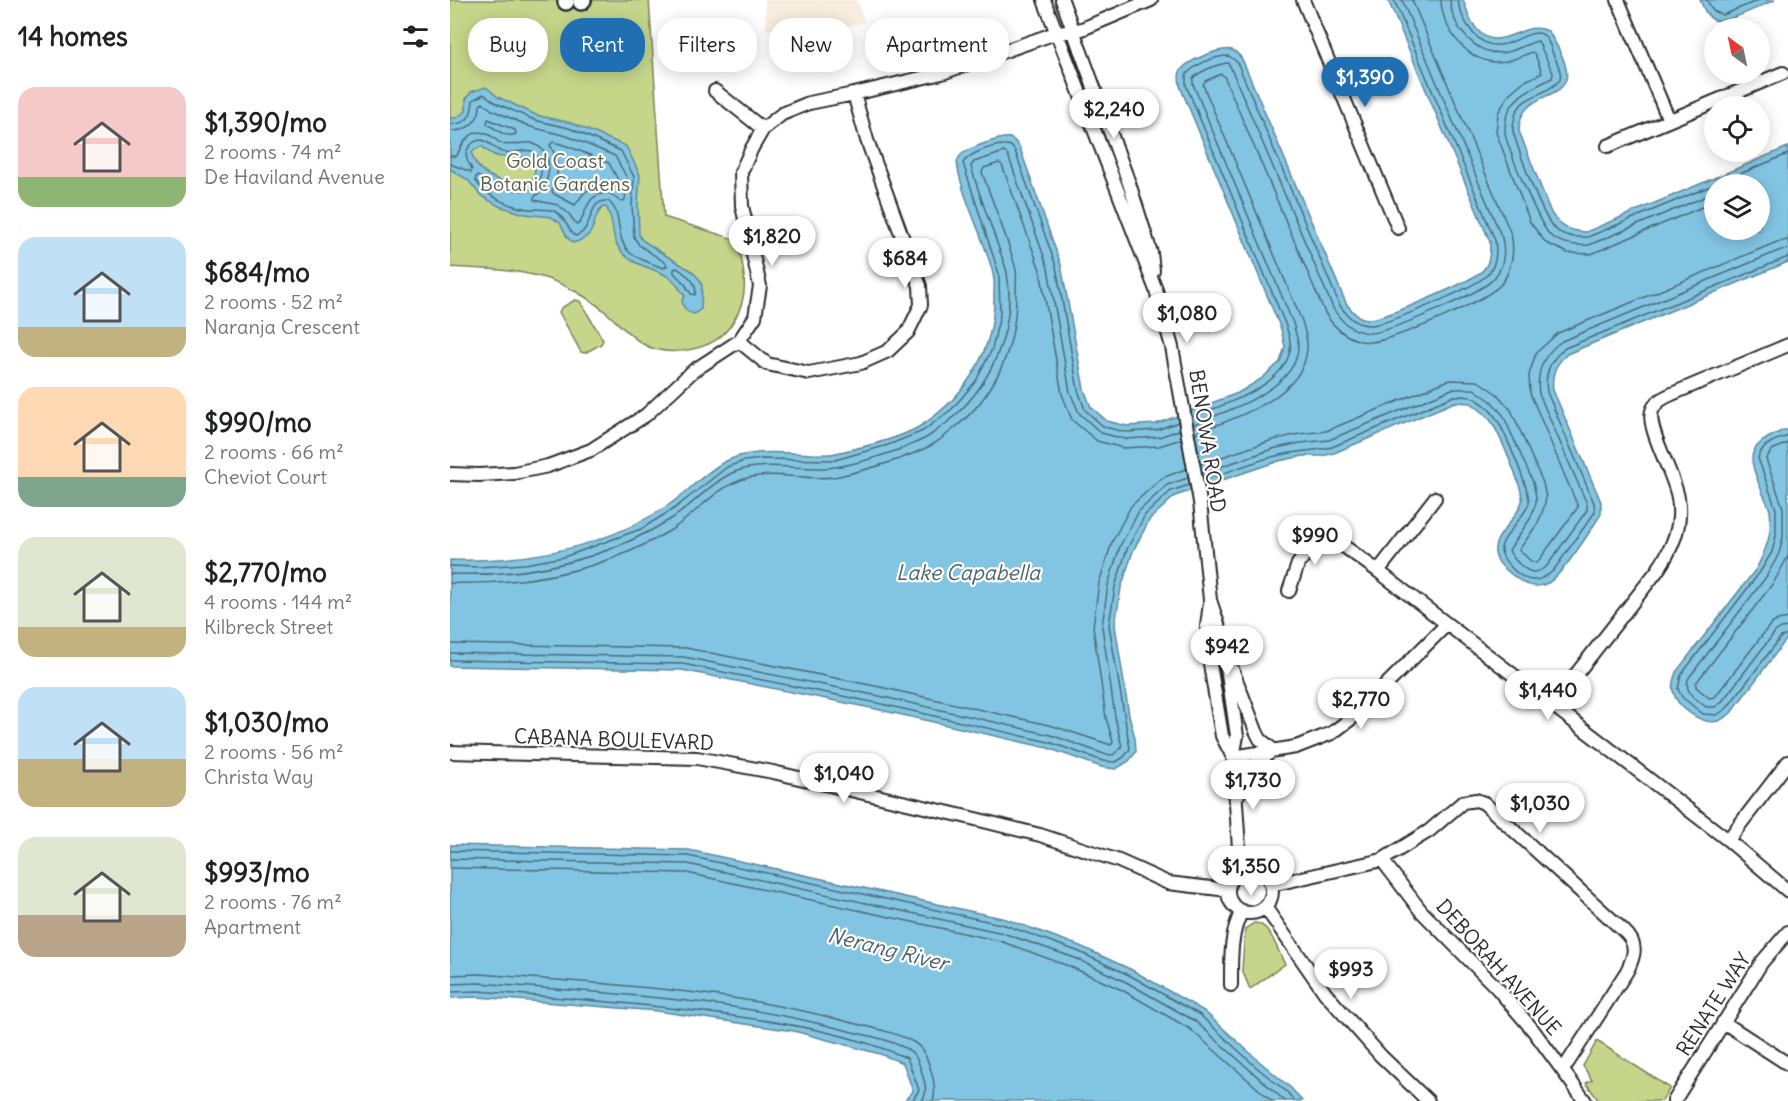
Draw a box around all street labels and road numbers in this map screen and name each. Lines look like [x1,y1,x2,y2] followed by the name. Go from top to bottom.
[1184,368,1232,514] street label: BENOWA ROAD
[514,723,714,755] street label: CABANA BOULEVARD
[1431,894,1567,1040] street label: DEBORAH AVENUE
[1670,948,1756,1060] street label: RENATE WAY

